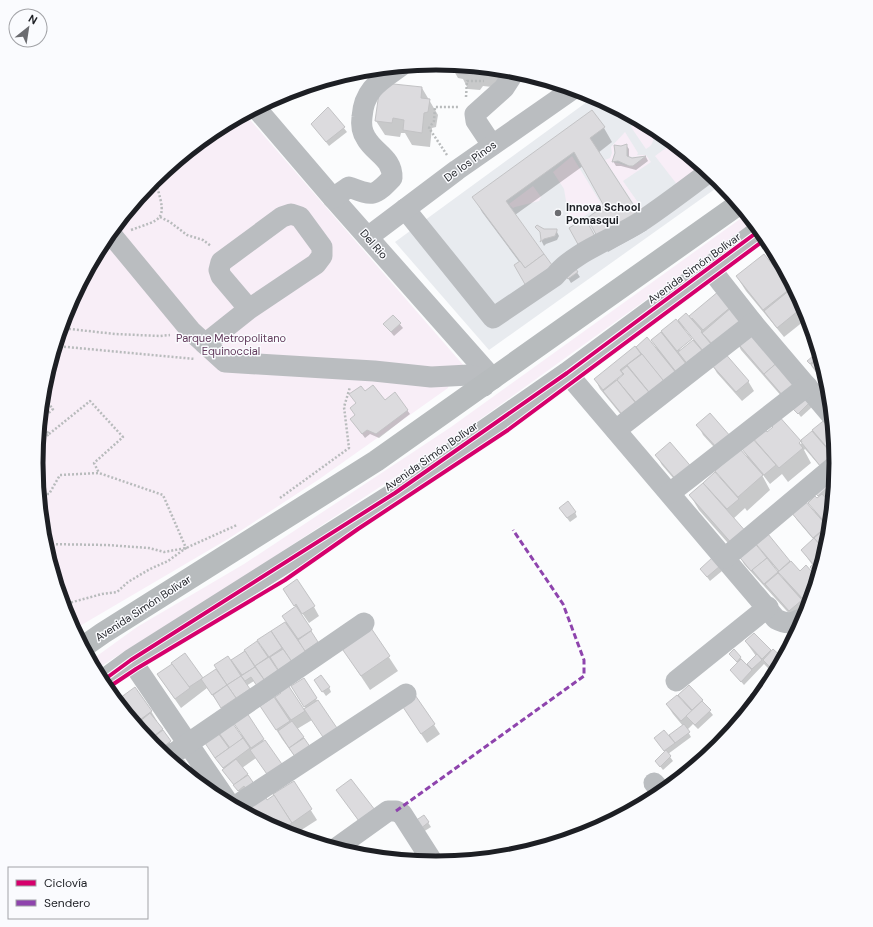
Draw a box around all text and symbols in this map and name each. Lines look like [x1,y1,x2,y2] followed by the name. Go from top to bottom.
[8,8,48,48] north arrow
[26,11,40,27] text: N
[441,137,499,185] street label: De los Pinos
[566,200,640,227] place label: Innova School Pomasqui
[553,208,563,218] marker: Innova School Pomasqui
[357,226,391,262] street label: Del Rio
[645,230,743,306] street label: Avenida Simón Bolívar
[176,331,286,358] park label: Parque Metropolitano Equinoccial
[381,418,481,494] street label: Avenida Simón Bolívar
[92,572,194,644] street label: Avenida Simón Bolívar
[8,867,148,919] legend
[44,875,87,891] text: Ciclovía
[44,895,90,911] text: Sendero

